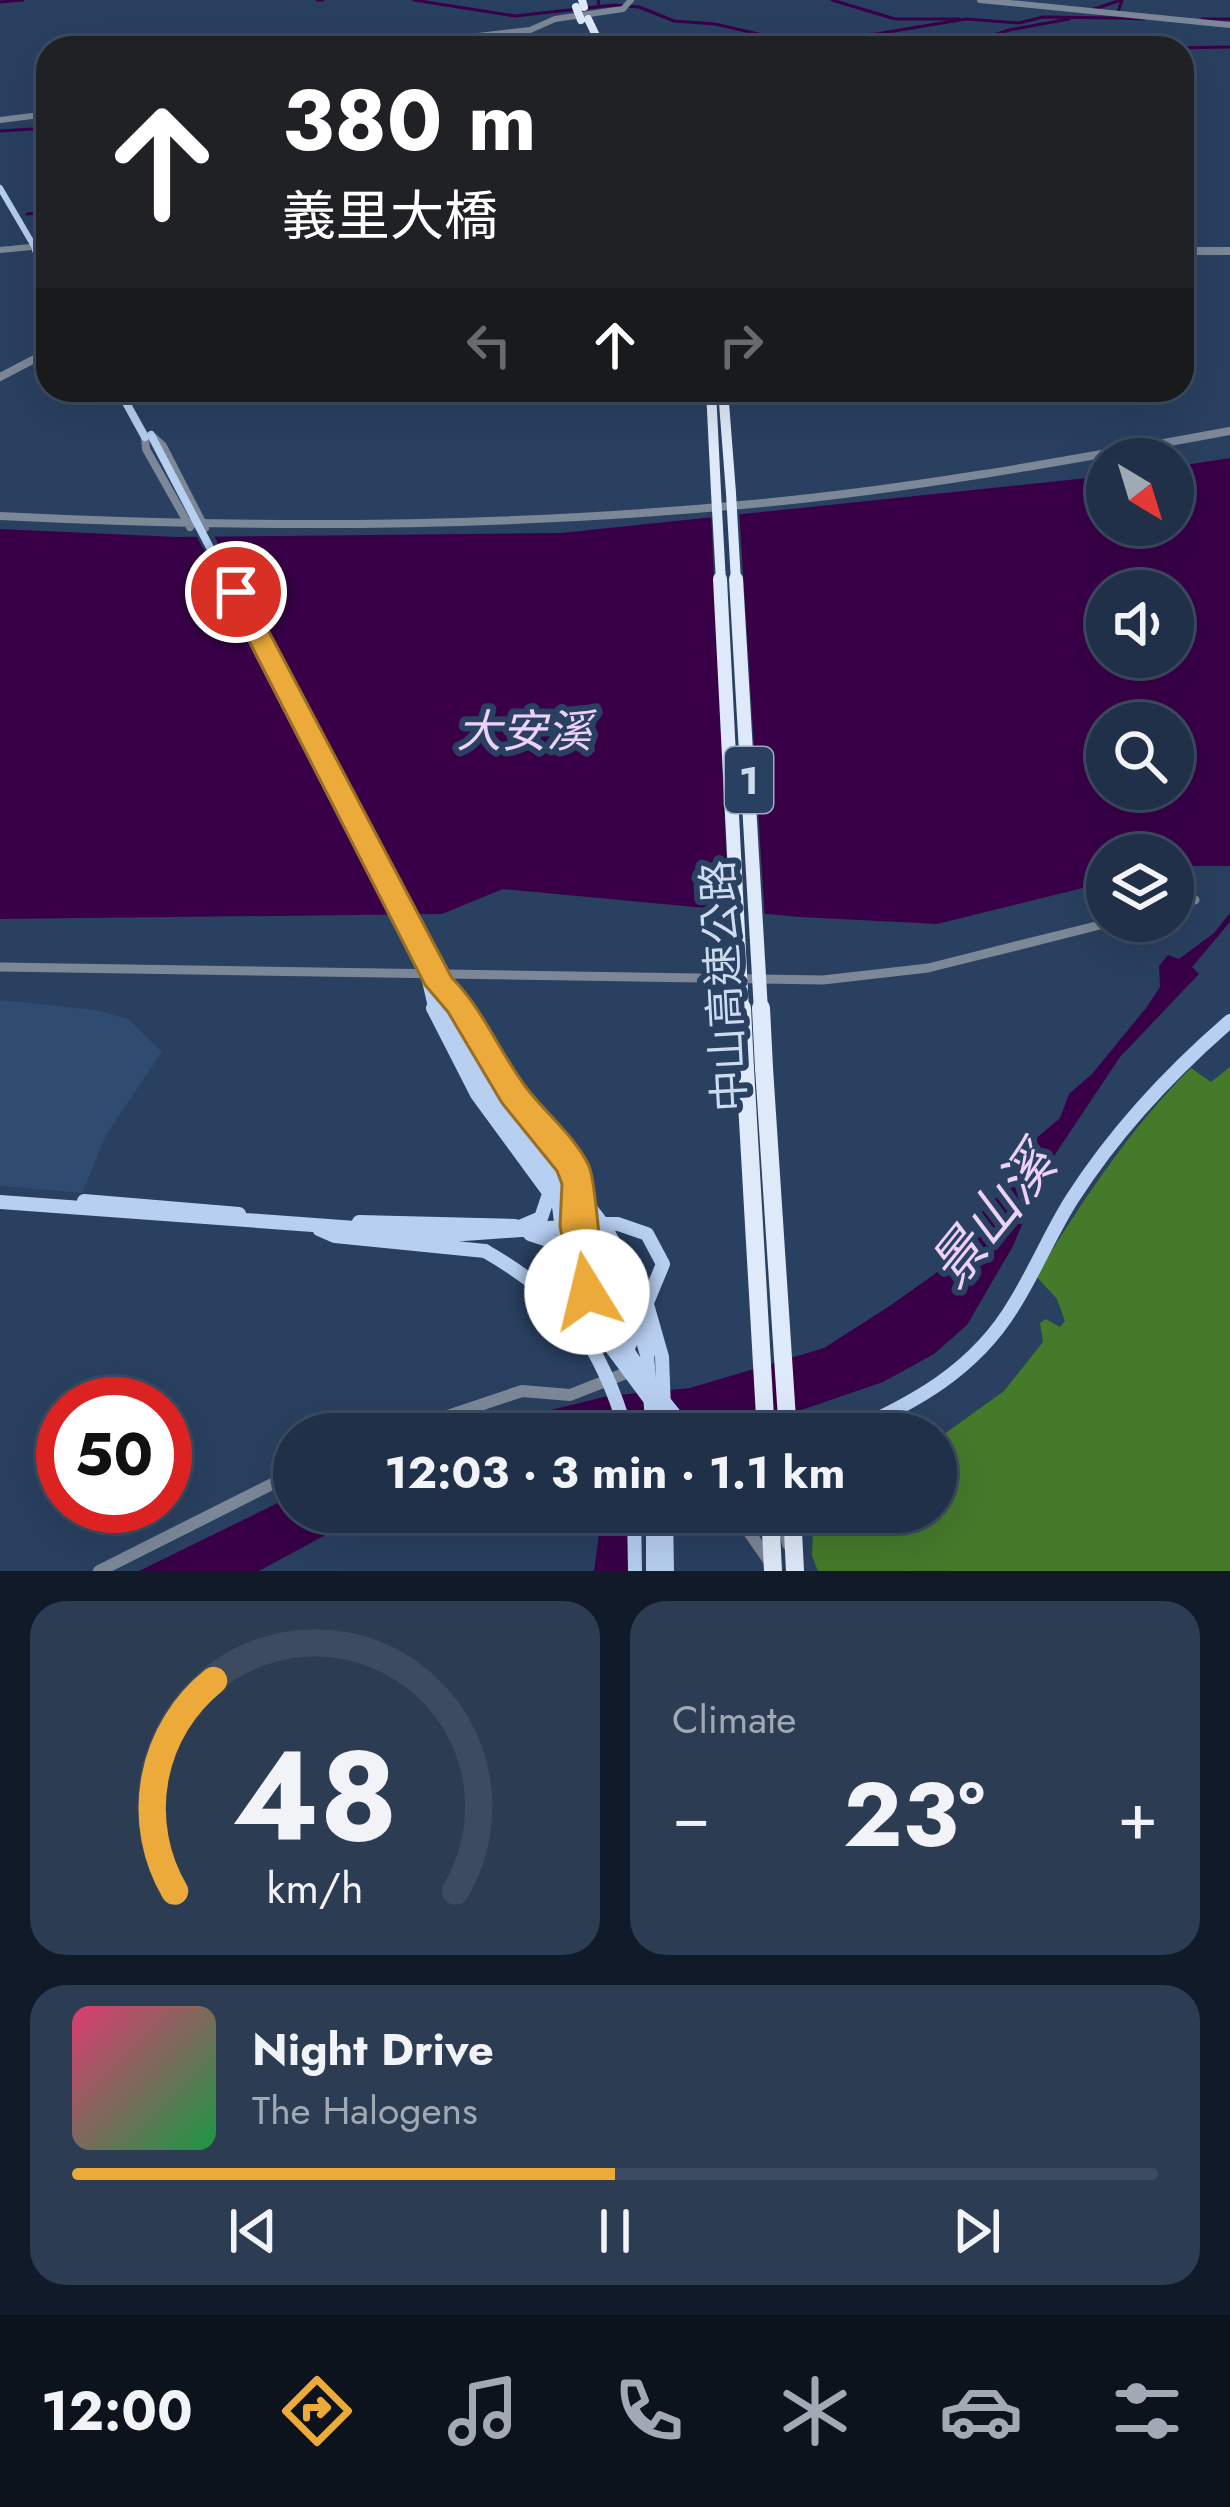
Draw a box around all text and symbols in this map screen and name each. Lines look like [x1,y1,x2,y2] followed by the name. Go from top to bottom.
[282,60,537,182] text: 380 m
[84,84,240,240] icon: ahead
[282,177,498,255] text: 義里大橋
[456,312,522,378] icon: left
[582,312,648,378] icon: ahead
[708,312,774,378] icon: right
[1086,438,1194,546] north arrow
[1086,438,1194,942] map controls
[185,541,287,643] pin
[203,559,269,625] icon: arrive
[1086,570,1194,678] button: sound
[456,699,597,764] water label: 大安溪
[1086,702,1194,810] button: search
[725,747,773,813] road number: 1
[1086,834,1194,942] button: layers
[687,859,761,1113] street label: 中山高速公路
[911,1123,1078,1303] water label: 景山溪
[524,1229,650,1355] position arrow
[36,1377,192,1533] speed limit sign: 50
[385,1440,845,1505] text: 12:03 · 3 min · 1.1 km
[672,1691,796,1748] text: Climate
[232,1706,398,1887] text: 48
[843,1750,985,1880] text: 23°
[672,1768,711,1864] text: −
[1117,1768,1158,1864] text: +
[267,1857,363,1919] text: km/h
[252,2017,494,2082] text: Night Drive
[252,2082,478,2139] text: The Halogens
[220,2198,286,2264] icon: previous
[582,2198,648,2264] icon: pause
[944,2198,1010,2264] icon: next
[275,2369,359,2453] icon: directions
[441,2369,525,2453] icon: music
[607,2369,691,2453] icon: phone
[773,2369,857,2453] icon: climate
[939,2369,1023,2453] icon: car
[1105,2369,1189,2453] icon: filters
[41,2372,193,2450] text: 12:00

